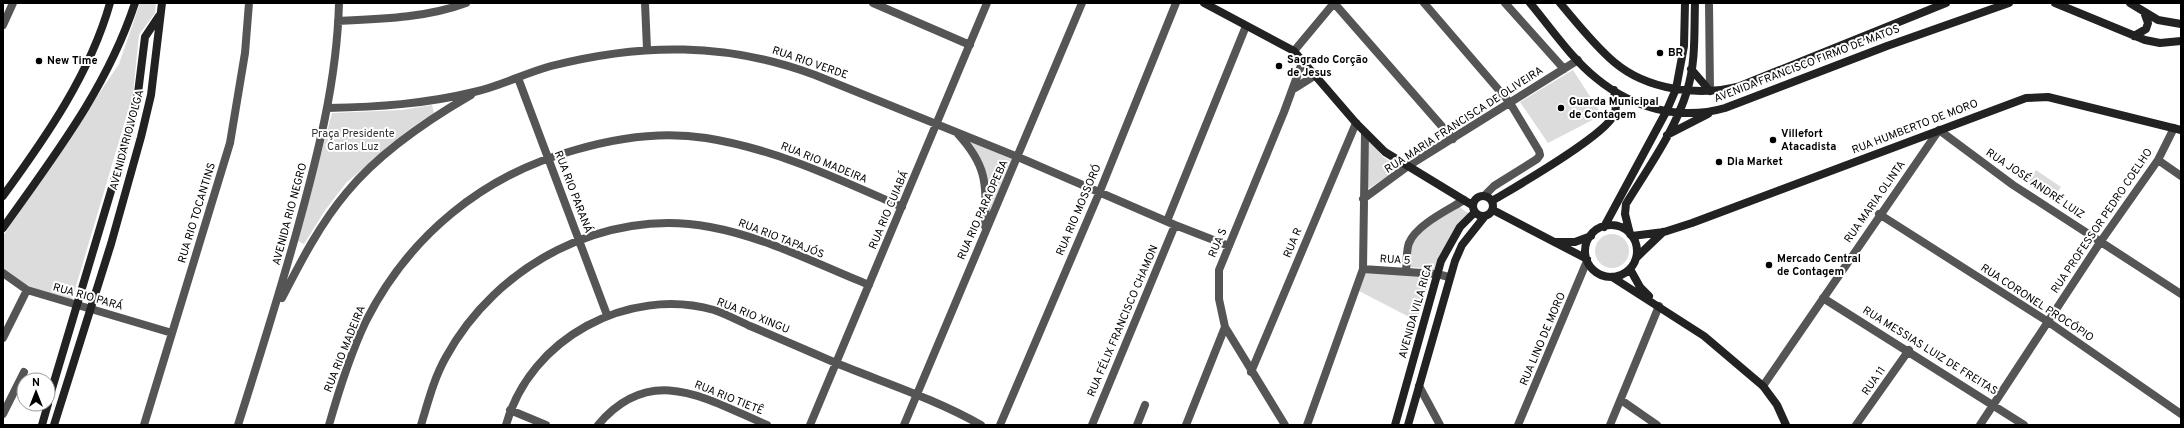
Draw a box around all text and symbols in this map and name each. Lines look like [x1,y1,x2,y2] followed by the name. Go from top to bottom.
[1712,22,1902,106] street label: AVENIDA FRANCISCO FIRMO DE MATOS
[770,43,850,83] street label: RUA RIO VERDE
[1668,46,1683,60] place label: BR
[1655,48,1665,58] marker: BR
[1287,53,1368,80] place label: Sagrado Corção de Jesus
[47,54,98,68] place label: New Time
[34,56,44,66] marker: New Time
[1274,61,1284,71] marker: Sagrado Corção de Jesus
[1382,63,1546,177] street label: RUA MARIA FRANCISCA DE OLIVEIRA
[107,88,147,192] street label: AVENIDA RIO VOLGA
[1569,95,1659,122] place label: Guarda Municipal de Contagem
[1850,96,1980,158] street label: RUA HUMBERTO DE MORO
[1556,103,1566,113] marker: Guarda Municipal de Contagem
[311,127,395,154] park label: Praça Presidente Carlos Luz
[1781,127,1836,154] place label: Villefort Atacadista
[1768,135,1778,145] marker: Villefort Atacadista
[779,139,869,187] street label: RUA RIO MADEIRA
[1983,145,2087,222] street label: RUA JOSÉ ANDRÉ LUIZ
[2048,146,2156,296] street label: RUA PROFESSOR PEDRO COELHO
[551,148,596,235] street label: RUA RIO PARANÁ
[1727,155,1783,169] place label: Dia Market
[1714,157,1724,167] marker: Dia Market
[955,158,1011,262] street label: RUA RIO PARAOPEBA
[1841,158,1909,246] street label: RUA MARIA OLINTA
[175,161,219,265] street label: RUA RIO TOCANTINS
[270,161,310,267] street label: AVENIDA RIO NEGRO
[1052,162,1105,258] street label: RUA RIO MOSSORÓ
[865,168,912,251] street label: RUA RIO CUIABÁ
[736,215,826,262] street label: RUA RIO TAPAJÓS
[1206,226,1230,260] street label: RUA S
[1280,226,1306,260] street label: RUA R
[1084,242,1161,399] street label: RUA FÉLIX FRANCISCO CHAMON
[1379,252,1411,268] street label: RUA 5
[1777,252,1861,279] place label: Mercado Central de Contagem
[1764,260,1774,270] marker: Mercado Central de Contagem
[1978,260,2097,345] street label: RUA CORONEL PROCÓPIO
[1396,262,1436,360] street label: AVENIDA VILA RICA
[51,279,125,314] street label: RUA RIO PARÁ
[1517,290,1569,388] street label: RUA LINO DE MORO
[714,295,792,337] street label: RUA RIO XINGU
[321,304,369,394] street label: RUA RIO MADEIRA
[1860,304,2000,398] street label: RUA MESSIAS LUIZ DE FREITAS
[1859,364,1889,398] street label: RUA 11
[16,372,56,412] north arrow
[32,376,40,390] text: N
[692,377,766,418] street label: RUA RIO TIETÊ

